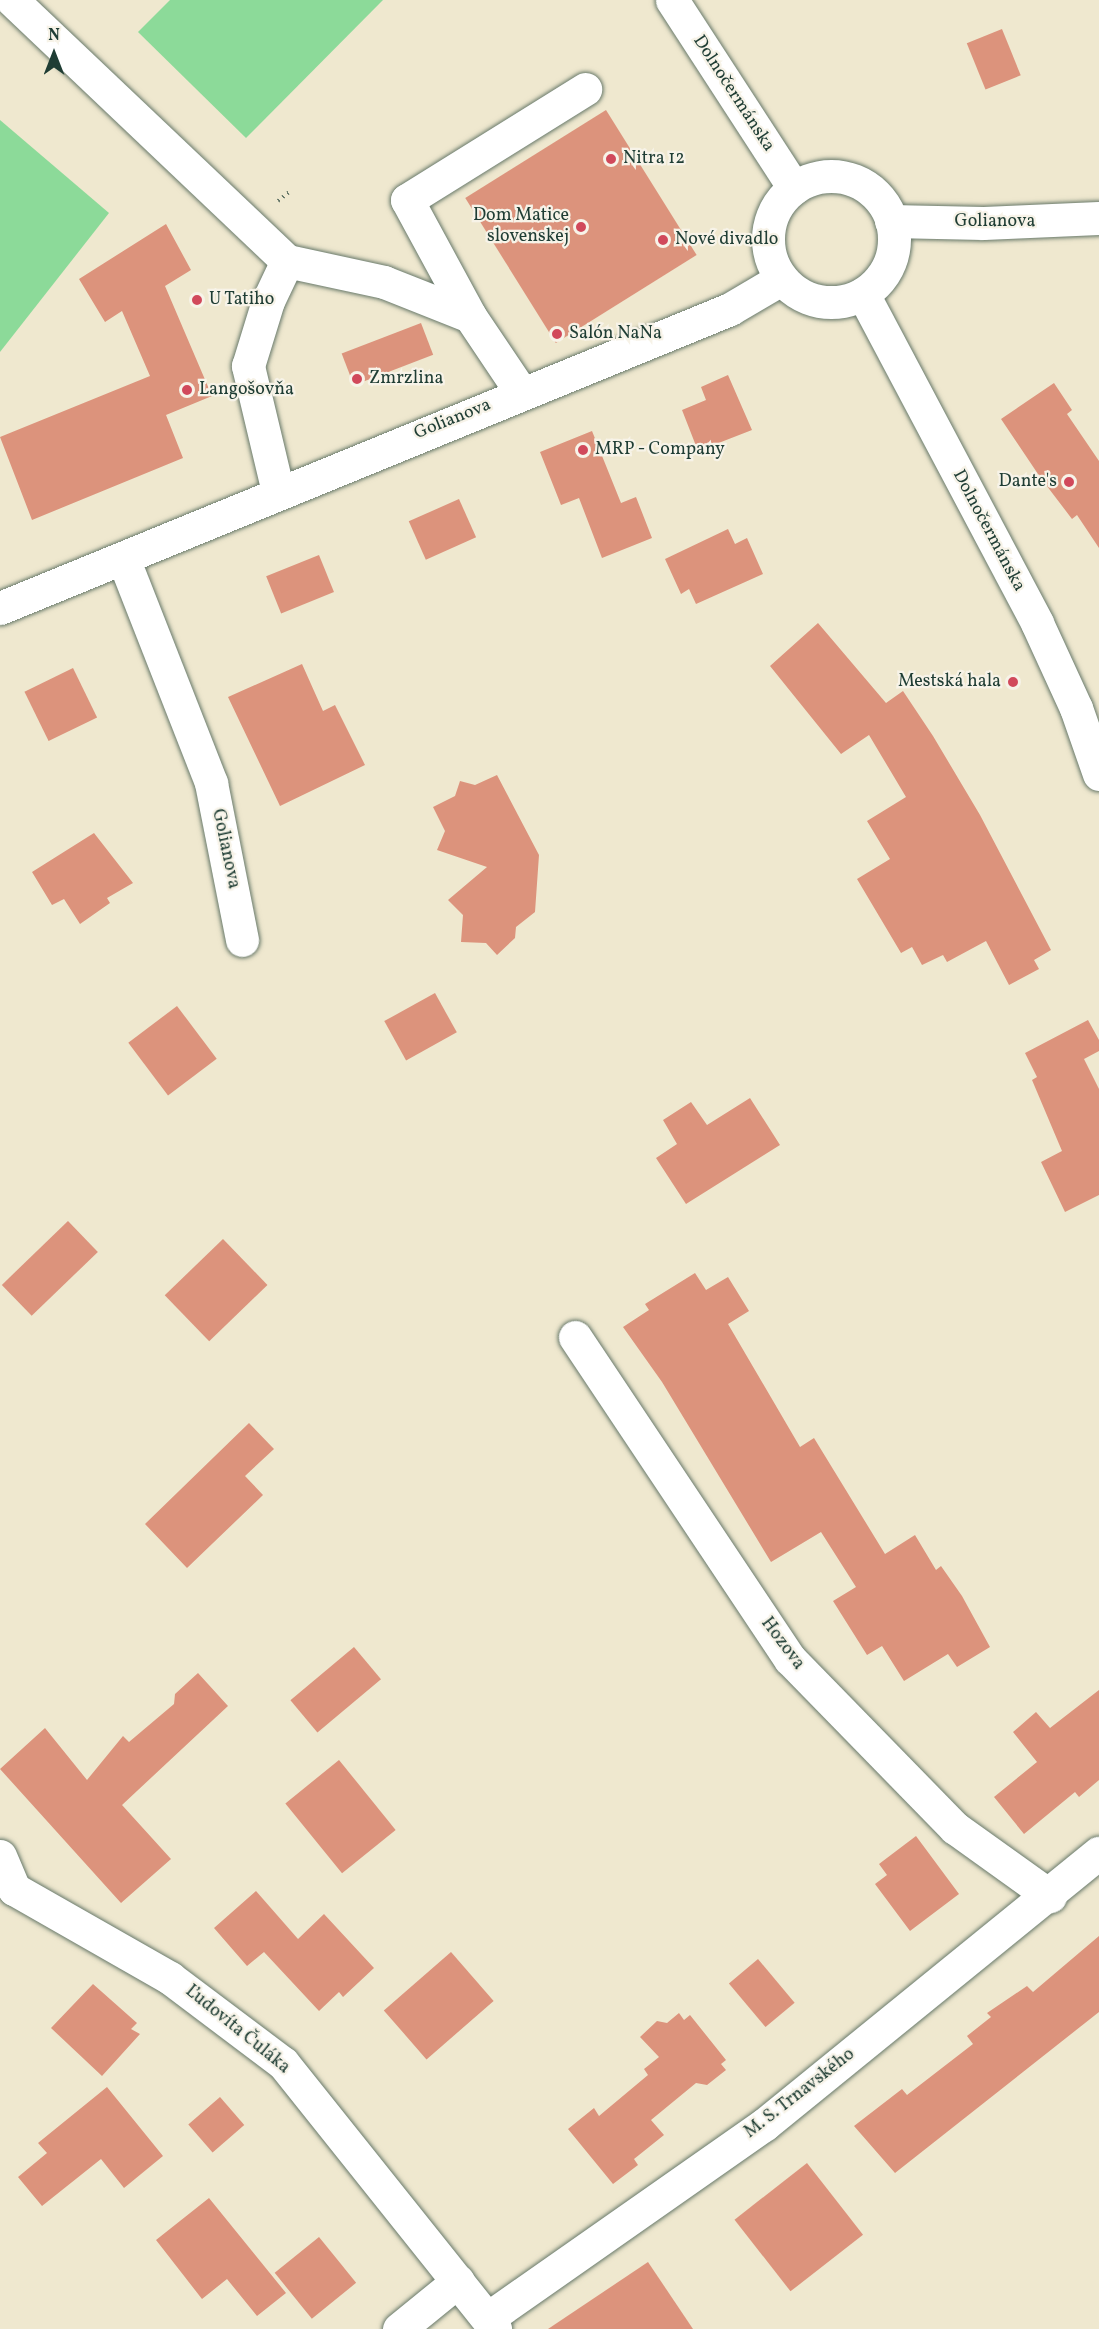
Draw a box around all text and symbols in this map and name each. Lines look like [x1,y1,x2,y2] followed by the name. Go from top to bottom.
[24,24,84,84] north arrow
[48,25,60,47] text: N
[687,32,779,156] street label: Dolnočermánska
[623,148,685,170] place label: Nitra 12
[604,152,618,166] marker: Nitra 12
[473,206,569,248] place label: Dom Matice slovenskej
[955,211,1035,233] street label: Golianova
[574,220,588,234] marker: Dom Matice slovenskej
[675,229,778,251] place label: Nové divadlo
[656,233,670,247] marker: Nové divadlo
[209,289,275,311] place label: U Tatiho
[190,293,204,307] marker: U Tatiho
[569,323,662,345] place label: Salón NaNa
[550,327,564,341] marker: Salón NaNa
[369,368,443,390] place label: Zmrzlina
[350,372,364,386] marker: Zmrzlina
[199,379,294,401] place label: Langošovňa
[180,383,194,397] marker: Langošovňa
[411,395,495,445] street label: Golianova
[595,439,726,461] place label: MRP - Company
[576,443,590,457] marker: MRP - Company
[947,467,1029,595] street label: Dolnočermánska
[999,471,1057,493] place label: Dante's
[1062,475,1076,489] marker: Dante's
[898,671,1001,693] place label: Mestská hala
[1006,675,1020,689] marker: Mestská hala
[206,807,244,891] street label: Golianova
[755,1614,809,1674] street label: Hozova
[180,1981,294,2079] street label: Ľudovíta Čuláka
[740,2044,860,2144] street label: M. S. Trnavského

